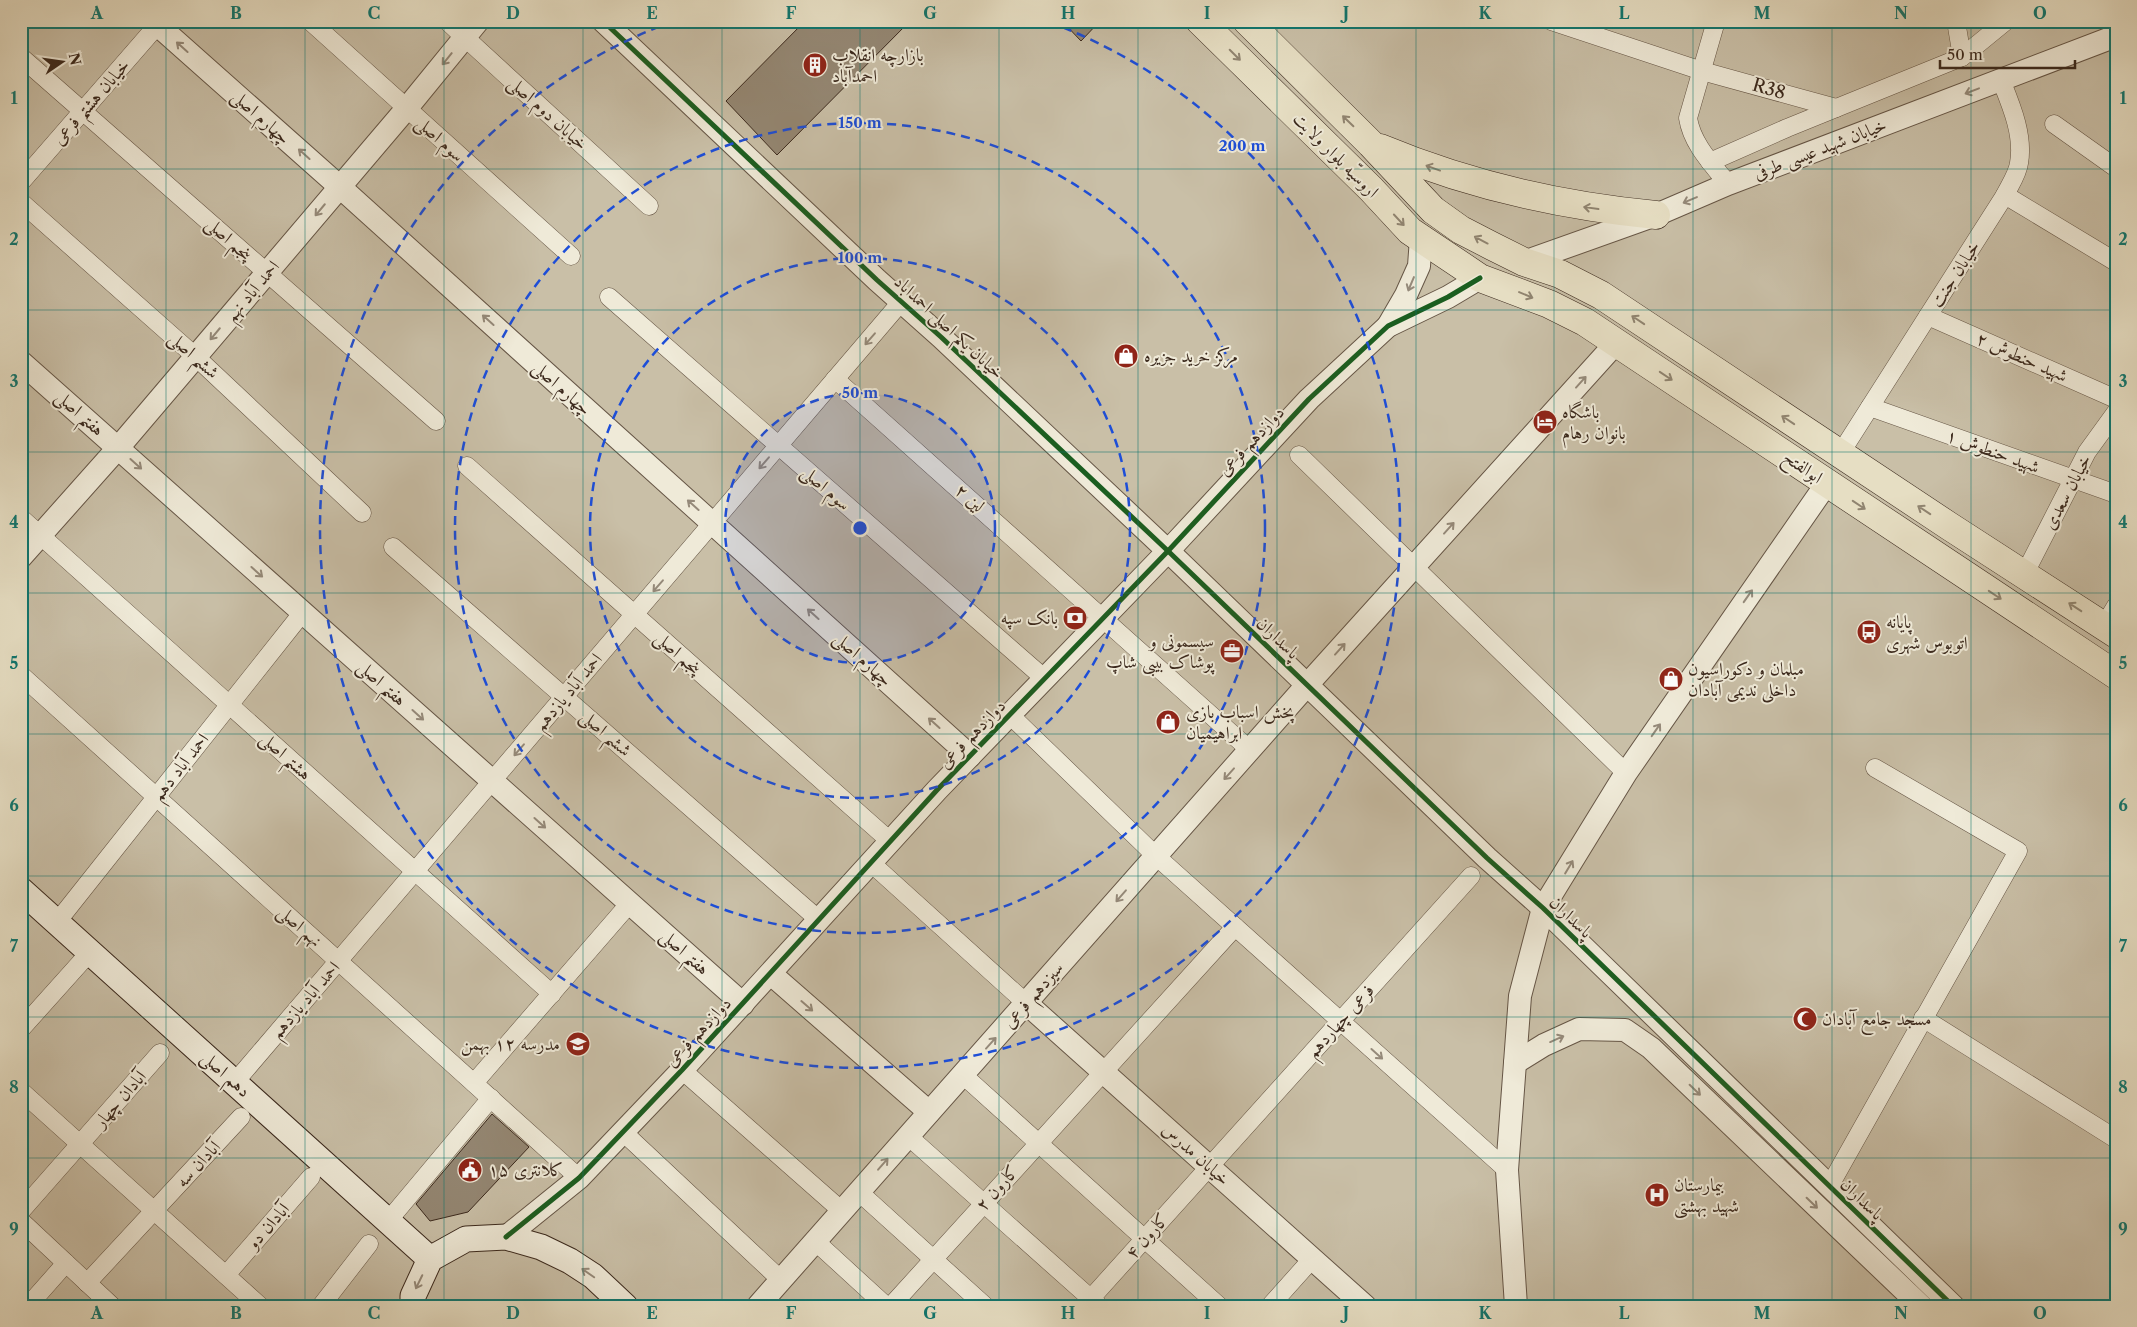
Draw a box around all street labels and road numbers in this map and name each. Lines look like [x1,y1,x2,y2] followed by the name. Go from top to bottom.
[48,54,140,154] street label: خیابان هشتم فرعی
[500,72,592,158] street label: خیابان دوم اصلی
[1750,74,1788,104] street label: R38
[224,85,295,153] street label: چهارم اصلی
[1288,107,1384,203] street label: اروسیّه بلوار ولایت
[408,111,469,170] street label: سوم اصلی
[1750,114,1890,186] street label: خیابان شهید عیسی طرفی
[197,212,258,271] street label: پنجم اصلی
[1925,237,1985,311] street label: خیابان جنت
[220,256,289,330] street label: احمد آباد نهم
[886,271,1008,388] street label: خیابان یکم اصلی احمداباد
[159,327,224,389] street label: ششم اصلی
[1973,327,2071,388] street label: شهید حنطوش ۲
[525,356,596,424] street label: چهارم اصلی
[46,385,109,446] street label: هفتم اصلی
[1213,401,1293,485] street label: دوازدهم فرعی
[1943,424,2043,479] street label: شهید حنطوش ۱
[1776,446,1827,492] street label: ابوالفتح
[2038,451,2096,533] street label: خیابان سعدی
[794,461,855,519] street label: سوم اصلی
[951,479,989,517] street label: لین ۲
[1250,612,1305,666] street label: پاسداران
[646,626,707,685] street label: پنجم اصلی
[826,627,897,695] street label: چهارم اصلی
[529,648,612,739] street label: احمد آباد یازدهم
[348,655,411,716] street label: هفتم اصلی
[934,695,1015,777] street label: دوازدهم فرعی
[571,705,636,766] street label: ششم اصلی
[251,727,316,790] street label: هشتم اصلی
[147,729,218,809] street label: احمد آباد دهم
[1543,891,1598,945] street label: پاسداران
[269,900,327,956] street label: نهم اصلی
[651,924,714,985] street label: هفتم اصلی
[266,957,349,1047] street label: احمد آباد یازدهم
[998,957,1073,1037] street label: سیزدهم فرعی
[1301,980,1383,1066] street label: فرعی چهاردهم
[660,992,740,1076] street label: دوازدهم فرعی
[193,1046,255,1106] street label: دهم اصلی
[88,1064,153,1134] street label: آبادان چهار
[1158,1118,1234,1190] street label: خیابان مدرس
[171,1135,226,1192] street label: آبادان سه
[971,1161,1023,1215] street label: کارون ۲
[1834,1173,1889,1227] street label: پاسداران
[241,1197,295,1255] street label: آبادان دو
[1121,1209,1173,1263] street label: کارون ۴

